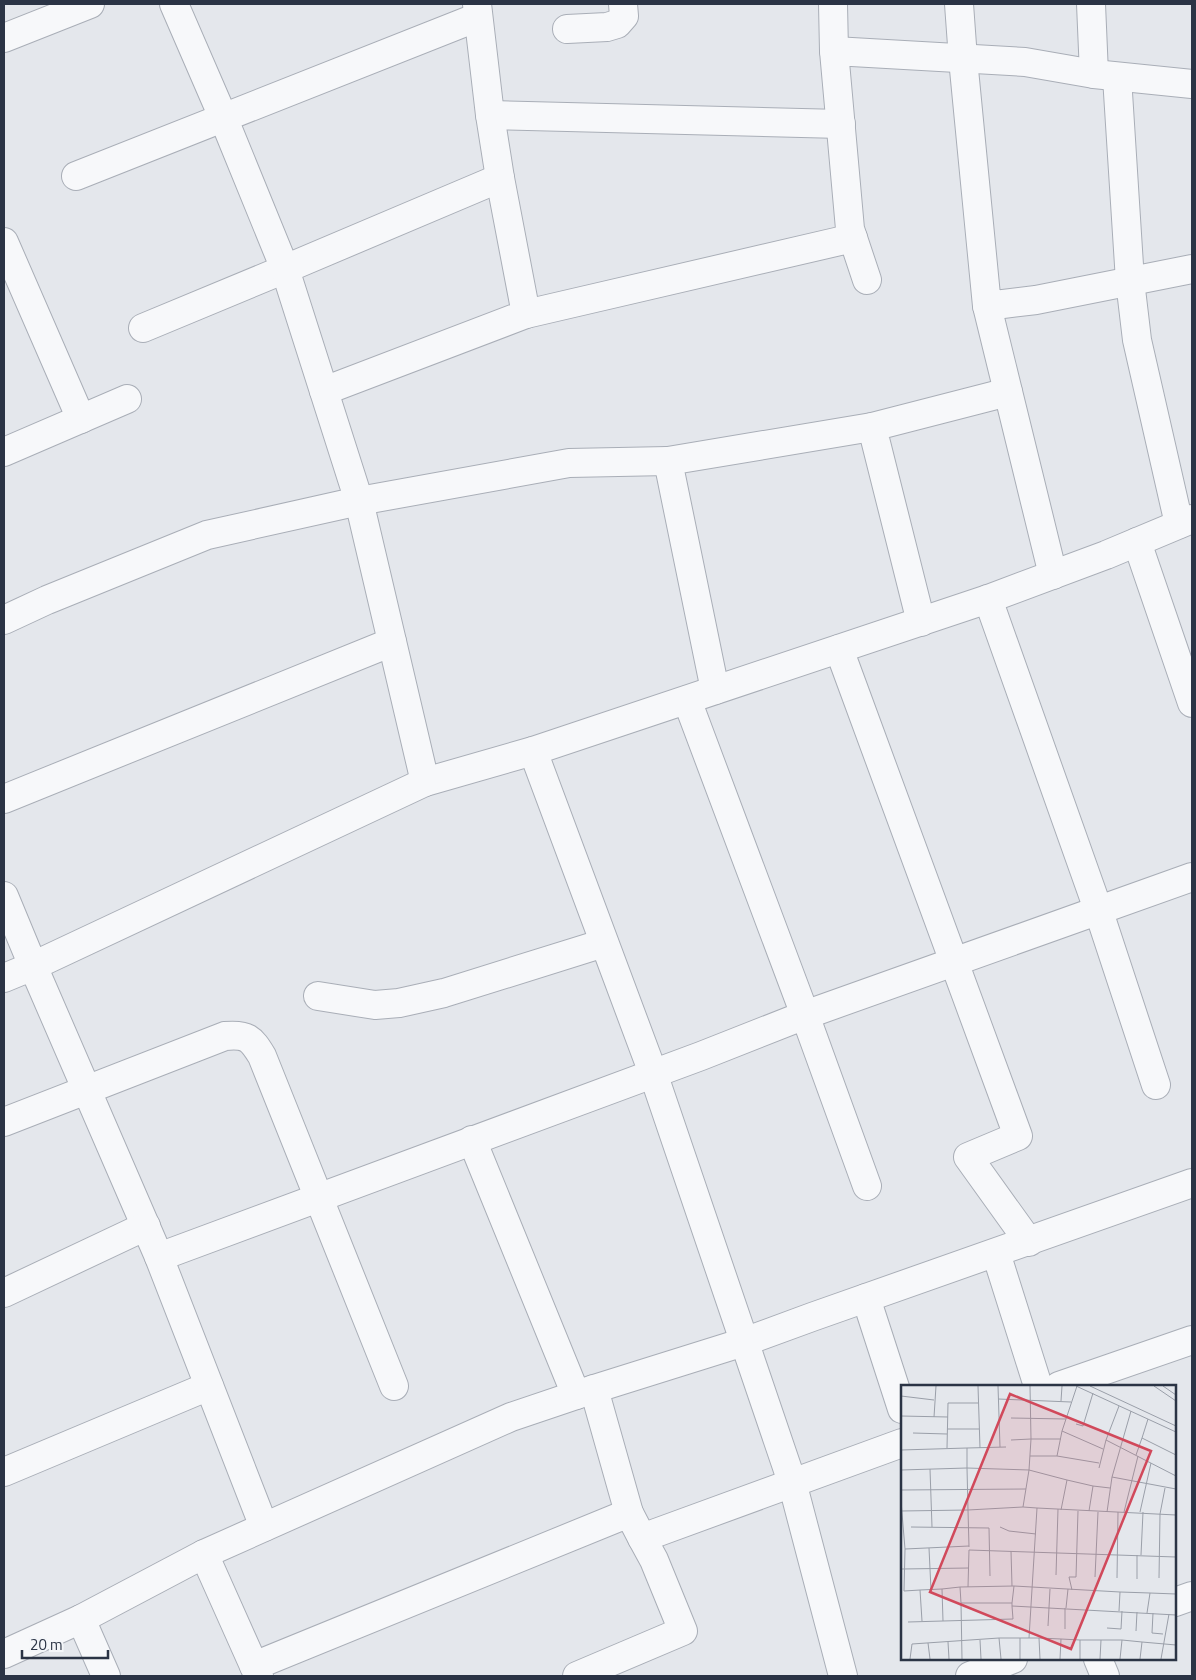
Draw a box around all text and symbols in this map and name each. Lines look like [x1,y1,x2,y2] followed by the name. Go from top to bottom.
[901,1385,1176,1660] inset map
[22,1628,109,1660] scale bar
[30,1633,63,1656] text: 20 m

